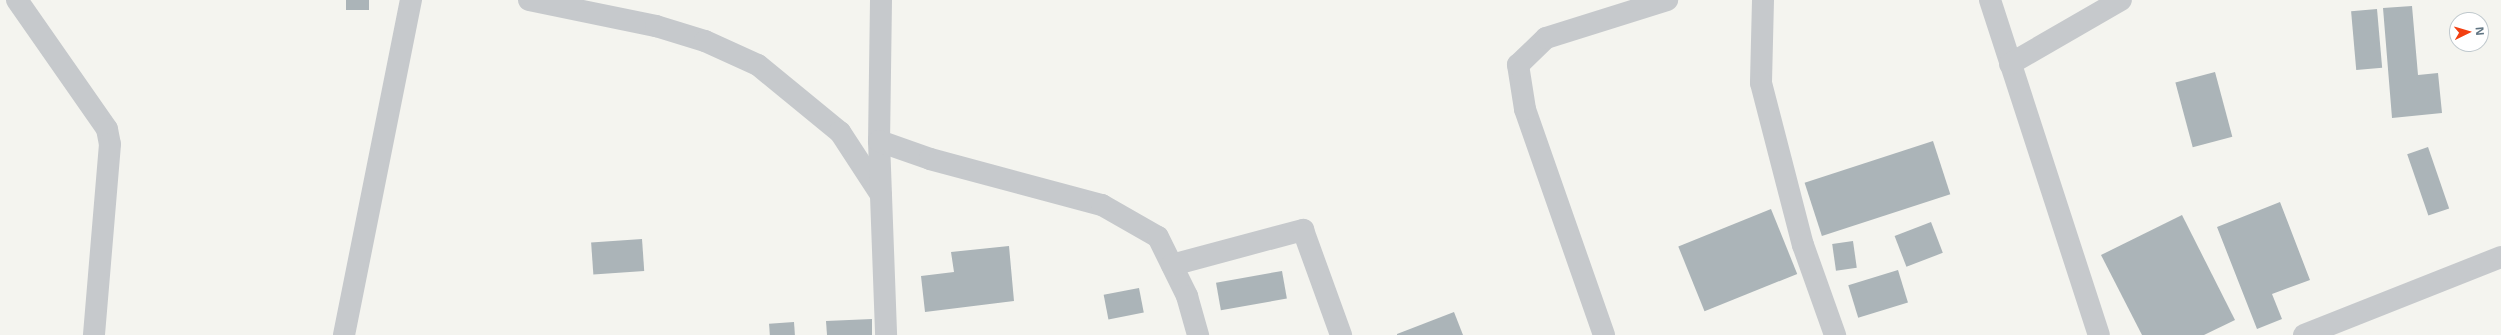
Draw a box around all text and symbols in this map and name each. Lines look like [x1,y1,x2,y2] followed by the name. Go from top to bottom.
[2449,12,2489,52] north arrow
[2473,26,2488,36] text: N

